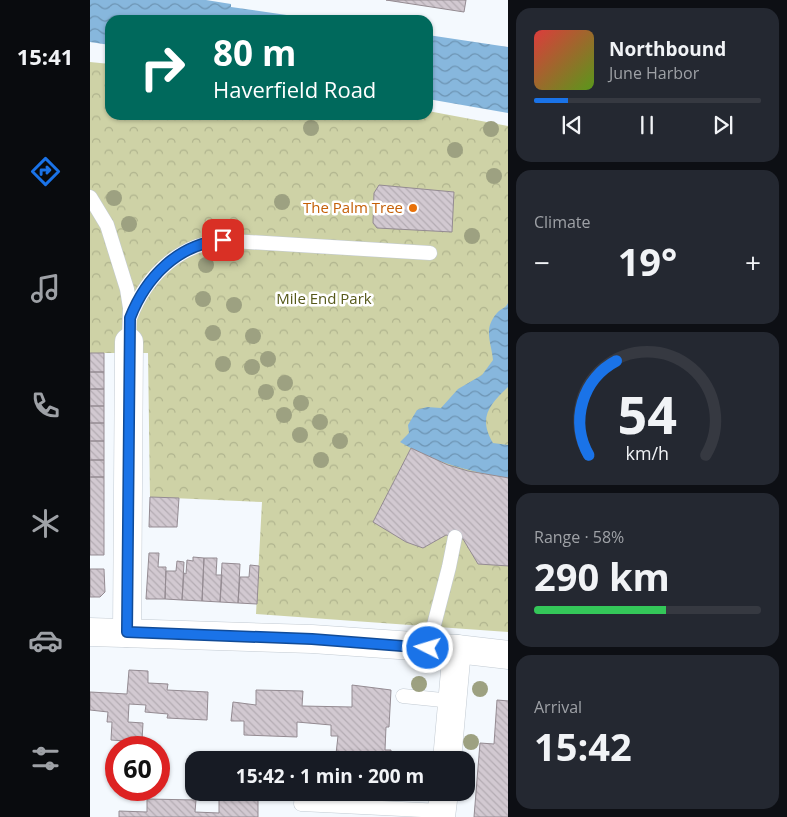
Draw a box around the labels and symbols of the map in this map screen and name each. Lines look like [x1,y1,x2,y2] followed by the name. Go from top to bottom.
[303,197,403,217] place label: The Palm Tree
[407,202,419,214] marker: The Palm Tree
[202,219,244,261] pin
[276,288,372,308] park label: Mile End Park
[401,621,453,673] position arrow
[105,736,170,801] speed limit sign: 60

